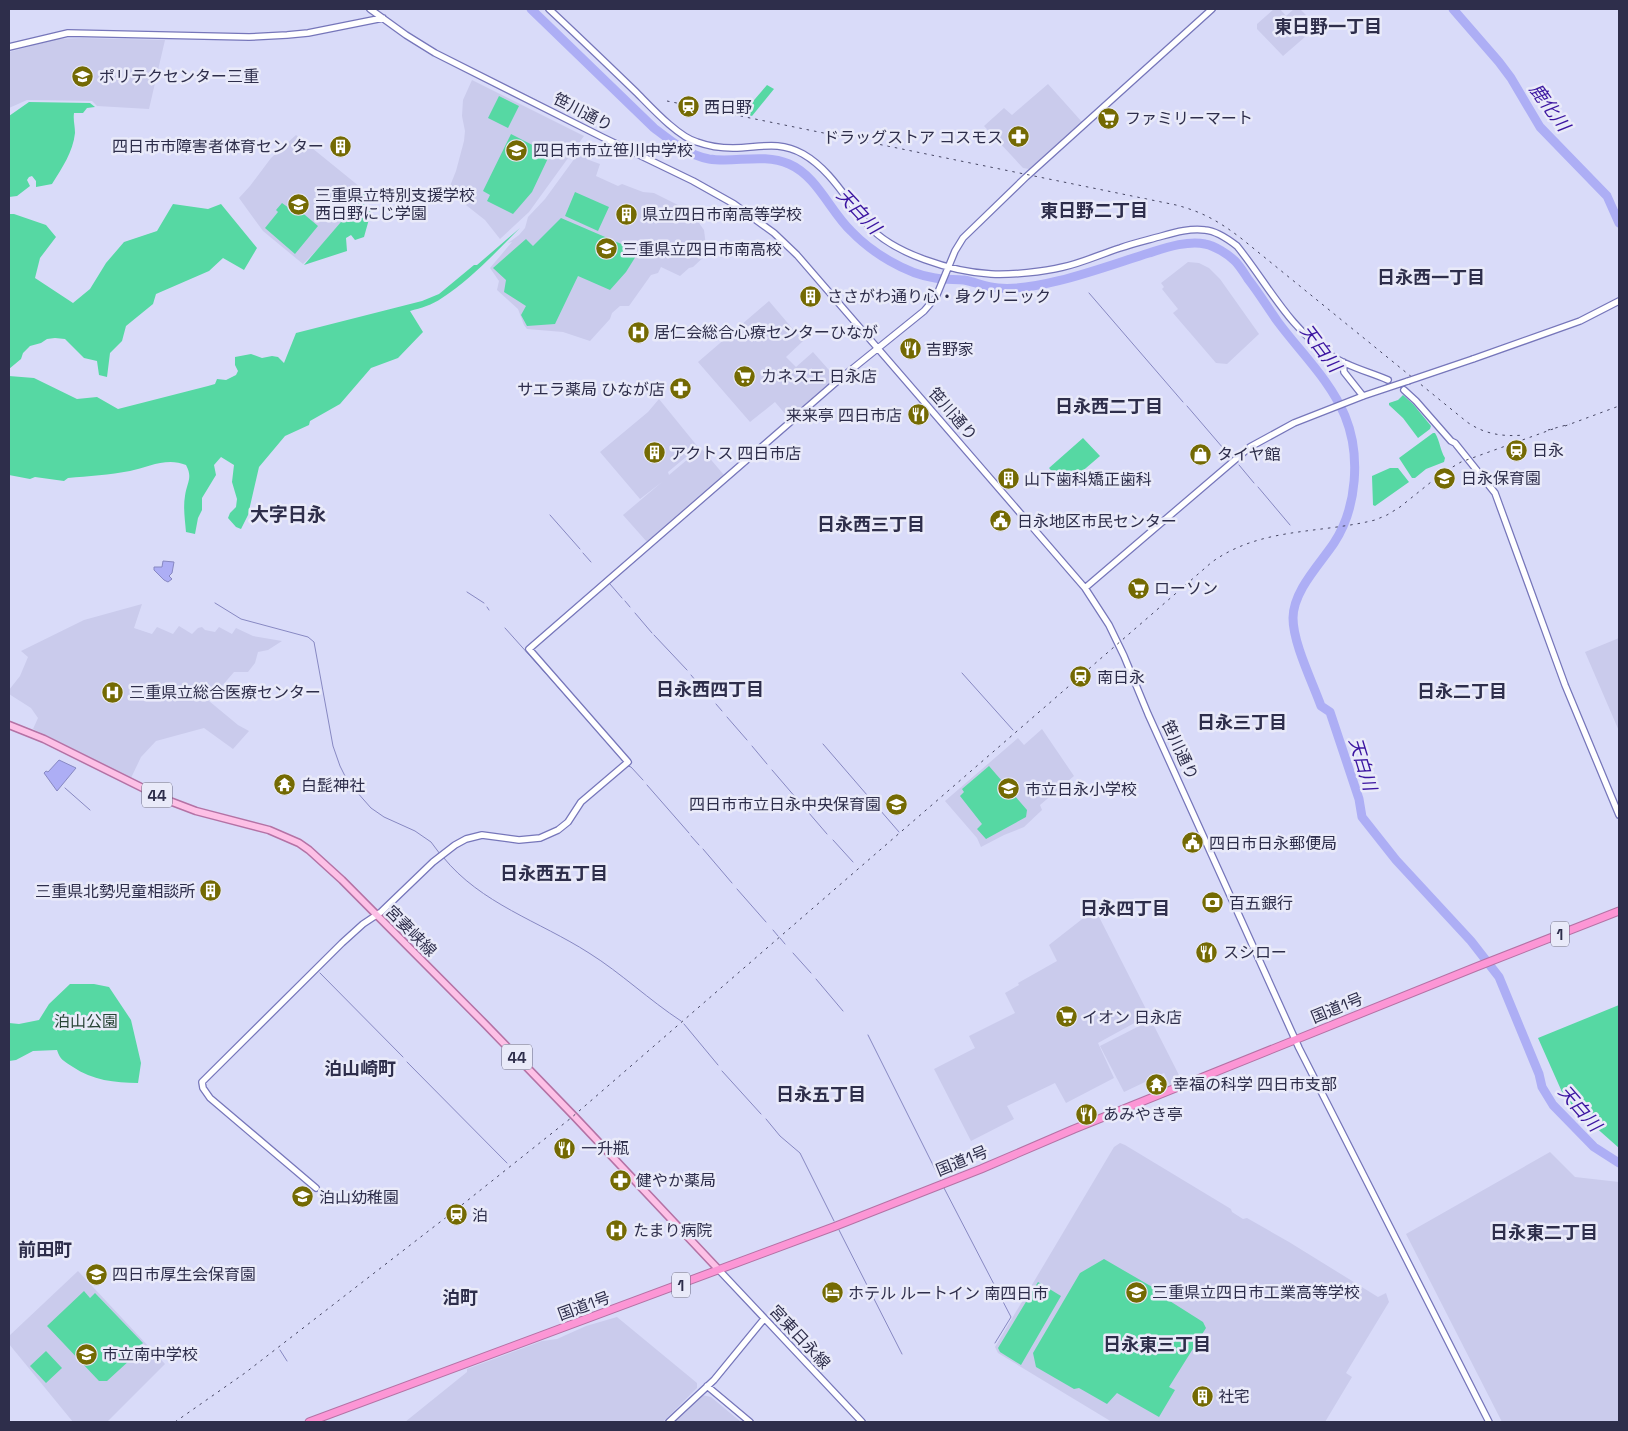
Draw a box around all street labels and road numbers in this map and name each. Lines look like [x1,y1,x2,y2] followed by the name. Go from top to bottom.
[550,88,616,136] street label: 笹川通り
[924,383,982,445] street label: 笹川通り
[1157,717,1203,783] street label: 笹川通り
[142,782,172,808] road number: 44
[381,901,441,961] street label: 宮妻峡線
[1551,922,1569,946] road number: 1
[1308,988,1366,1028] street label: 国道1号
[502,1044,532,1070] road number: 44
[933,1141,991,1181] street label: 国道1号
[672,1272,690,1298] road number: 1
[555,1287,613,1325] street label: 国道1号
[765,1301,835,1373] street label: 宮東日永線

